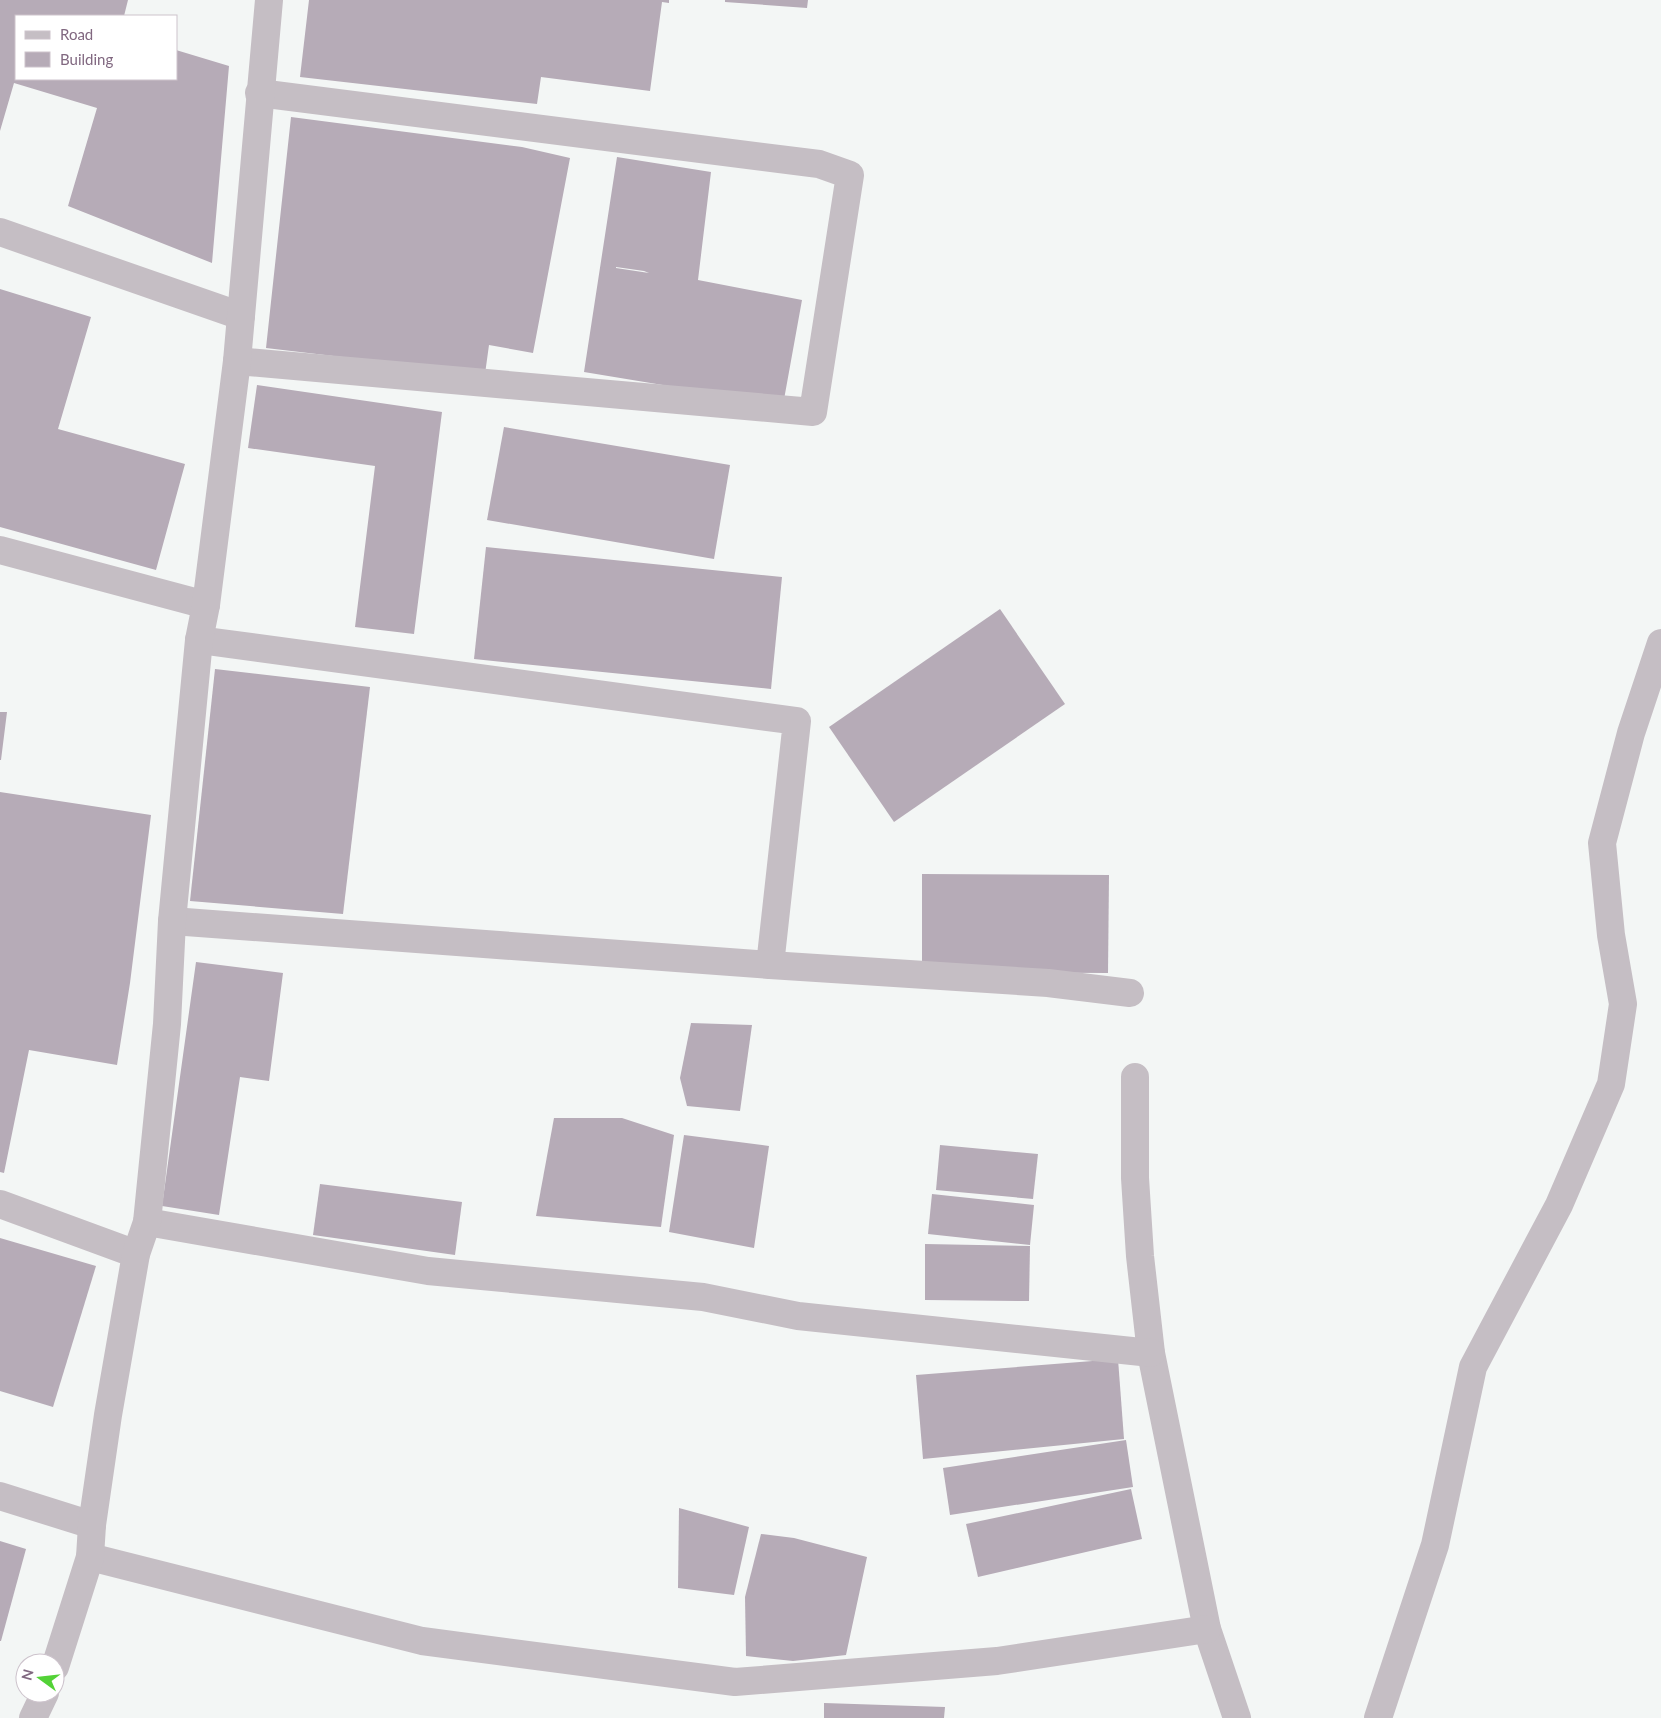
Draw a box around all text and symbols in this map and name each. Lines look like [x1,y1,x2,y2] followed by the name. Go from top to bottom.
[15,15,178,80] legend
[60,25,93,43] text: Road
[60,50,113,68] text: Building
[15,1653,65,1703] north arrow
[17,1667,37,1682] text: N

